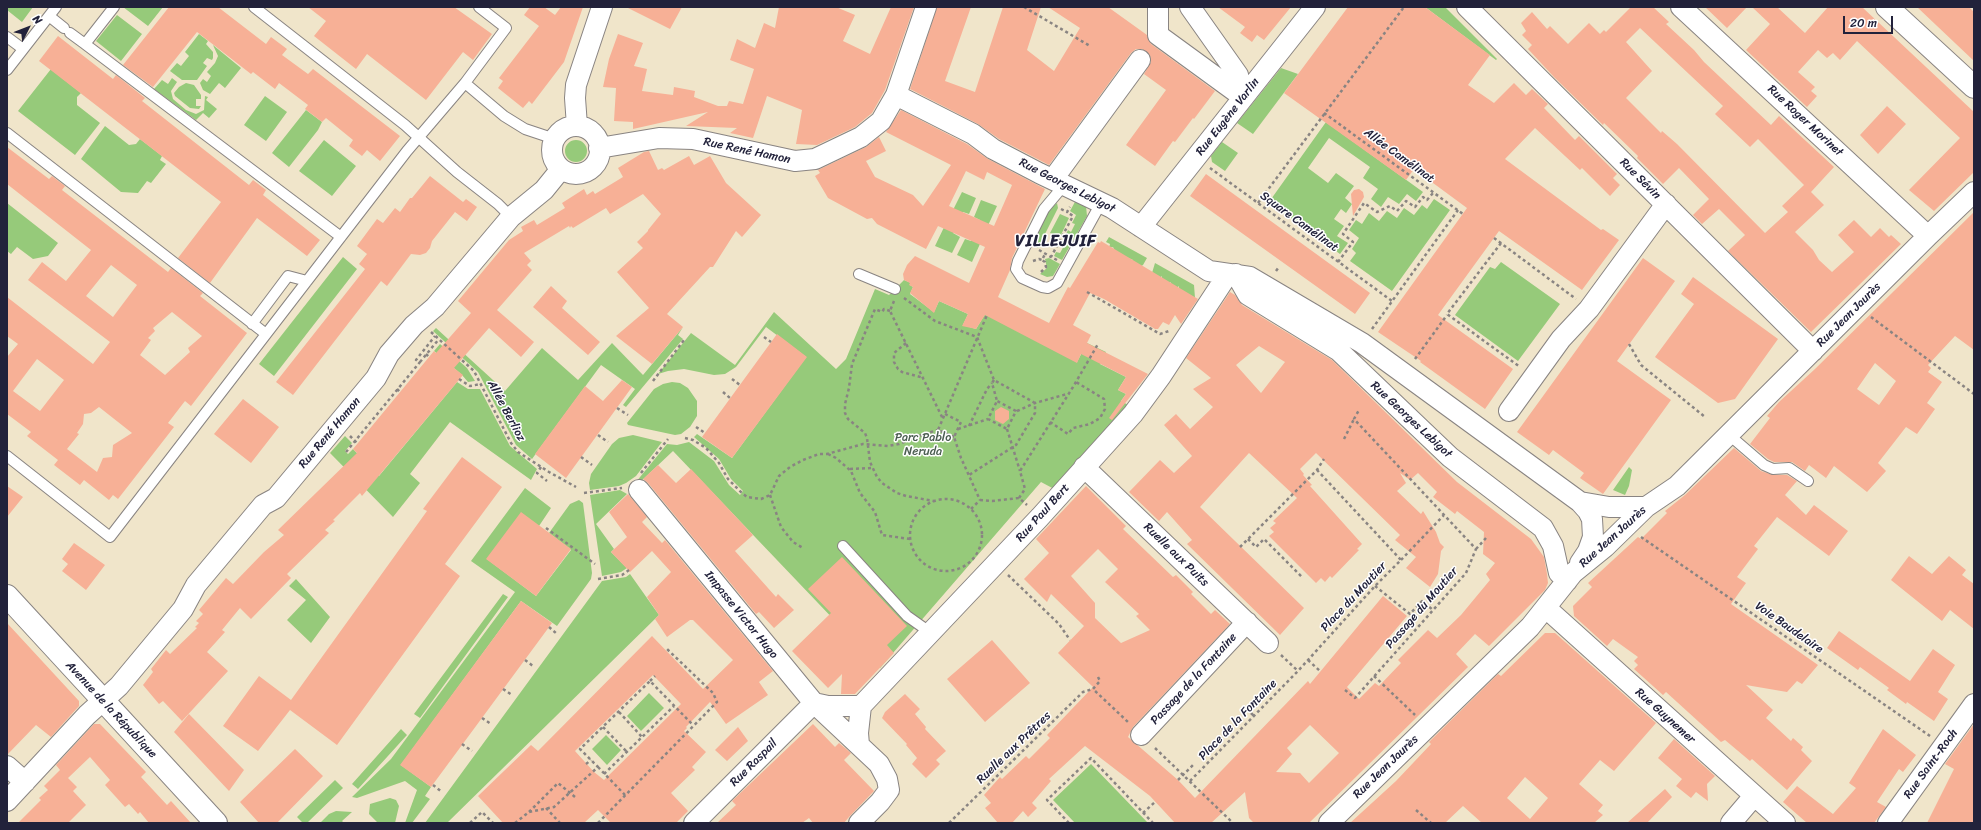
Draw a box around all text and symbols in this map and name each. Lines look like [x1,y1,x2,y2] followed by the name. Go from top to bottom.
[8,8,48,48] north arrow
[1845,8,1895,34] scale bar
[28,10,47,29] text: N
[1850,12,1877,34] text: 20 m
[1193,75,1263,159] street label: Rue Eugène Varlin
[1764,82,1846,160] street label: Rue Roger Morinet
[1361,126,1437,186] street label: Allée Camélinat
[702,135,792,167] street label: Rue René Hamon
[1017,156,1117,216] street label: Rue Georges Lebigot
[1617,156,1663,202] street label: Rue Sévin
[1257,189,1341,255] street label: Square Camélinat
[1015,232,1097,252] district label: VILLEJUIF
[1814,280,1884,350] street label: Rue Jean Jaurès
[484,378,528,444] street label: Allée Berlioz
[1367,379,1455,461] street label: Rue Georges Lebigot
[296,394,364,472] street label: Rue René Hamon
[895,431,951,459] park label: Parc Pablo Neruda
[1013,481,1073,545] street label: Rue Paul Bert
[1577,503,1649,571] street label: Rue Jean Jaurès
[1140,520,1212,590] street label: Ruelle aux Puits
[1318,559,1390,635] street label: Place du Moutier
[1383,564,1461,652] street label: Passage du Moutier
[701,568,781,662] street label: Impasse Victor Hugo
[1752,599,1826,657] street label: Voie Baudelaire
[1148,630,1240,728] street label: Passage de la Fontaine
[62,659,160,761] street label: Avenue de la République
[1196,677,1280,763] street label: Place de la Fontaine
[1632,685,1698,747] street label: Rue Guynemer
[974,709,1054,787] street label: Ruelle aux Prêtres
[1901,726,1961,802] street label: Rue Saint-Roch
[1350,732,1422,802] street label: Rue Jean Jaurès
[727,736,781,790] street label: Rue Raspail

